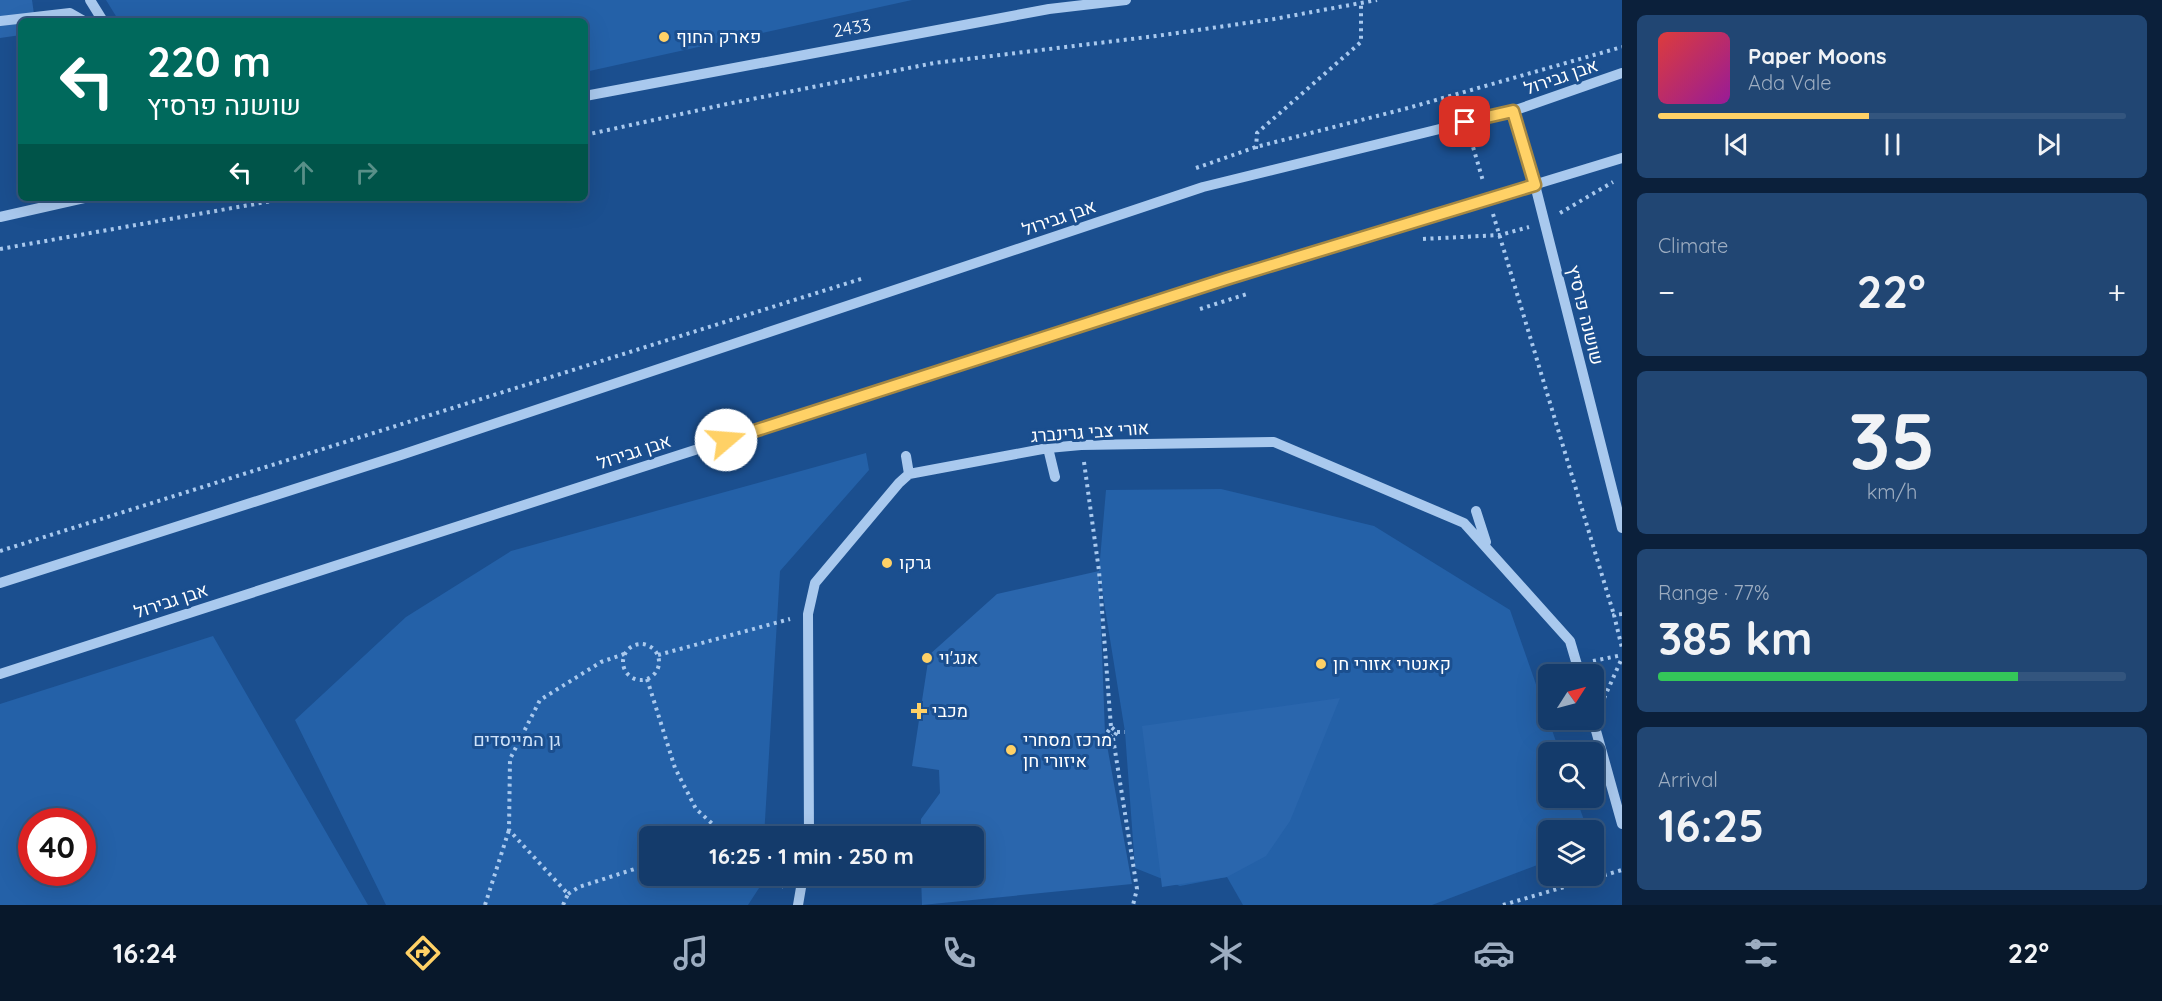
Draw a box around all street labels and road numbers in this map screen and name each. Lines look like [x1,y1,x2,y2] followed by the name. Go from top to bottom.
[831,13,873,42] street label: 2433
[1521,53,1601,100] street label: אבן גבירול
[1019,194,1099,241] street label: אבן גבירול
[1562,262,1609,367] street label: שושנה פרסיץ
[1030,416,1150,447] street label: אורי צבי גרינברג
[594,429,674,474] street label: אבן גבירול
[131,578,211,623] street label: אבן גבירול

